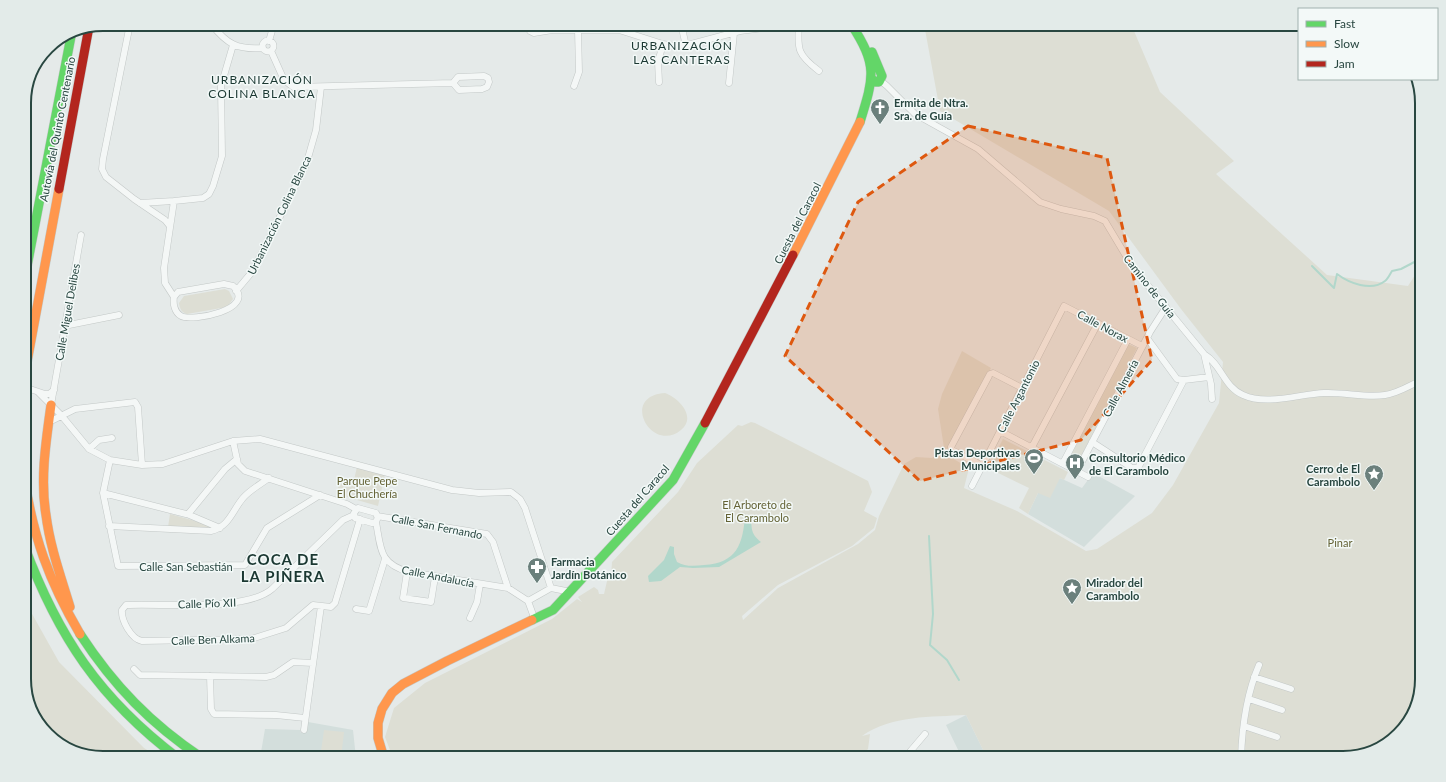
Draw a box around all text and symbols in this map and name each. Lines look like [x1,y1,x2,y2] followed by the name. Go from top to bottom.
[1298,8,1438,80] legend
[1334,16,1356,31] text: Fast
[1334,36,1360,51] text: Slow
[631,38,733,67] district label: URBANIZACIÓN LAS CANTERAS
[37,55,77,203] street label: Autovía del Quinto Centenario
[1334,56,1355,71] text: Jam
[208,72,316,101] district label: URBANIZACIÓN COLINA BLANCA
[894,96,968,122] place label: Ermita de Ntra. Sra. de Guía
[869,97,891,125] church icon: Ermita de Ntra. Sra. de Guía
[244,153,314,277] street label: Urbanización Colina Blanca
[771,180,823,266] street label: Cuesta del Caracol
[1121,252,1179,320] street label: Camino de Guía
[52,262,82,362] street label: Calle Miguel Delibes
[1075,307,1131,345] street label: Calle Norax
[994,357,1042,435] street label: Calle Argantonio
[1099,357,1141,419] street label: Calle Almería
[934,446,1020,472] place label: Pistas Deportivas Municipales
[1023,447,1045,475] sports icon: Pistas Deportivas Municipales
[1089,451,1185,477] place label: Consultorio Médico de El Carambolo
[1064,452,1086,480] hospital icon: Consultorio Médico de El Carambolo
[603,462,671,538] street label: Cuesta del Caracol
[1306,462,1360,488] place label: Cerro de El Carambolo
[1363,463,1385,491] place icon: Cerro de El Carambolo
[337,474,398,500] park label: Parque Pepe El Chuchería
[722,498,792,524] park label: El Arboreto de El Carambolo
[390,511,484,541] street label: Calle San Fernando
[1328,536,1352,549] park label: Pinar
[241,550,325,585] district label: COCA DE LA PIÑERA
[551,555,627,581] place label: Farmacia Jardín Botánico
[526,556,548,584] pharmacy icon: Farmacia Jardín Botánico
[139,560,233,573] street label: Calle San Sebastián
[401,563,475,589] street label: Calle Andalucía
[1086,576,1143,602] place label: Mirador del Carambolo
[1061,577,1083,605] place icon: Mirador del Carambolo
[178,595,236,611] street label: Calle Pío XII
[171,631,255,647] street label: Calle Ben Alkama

